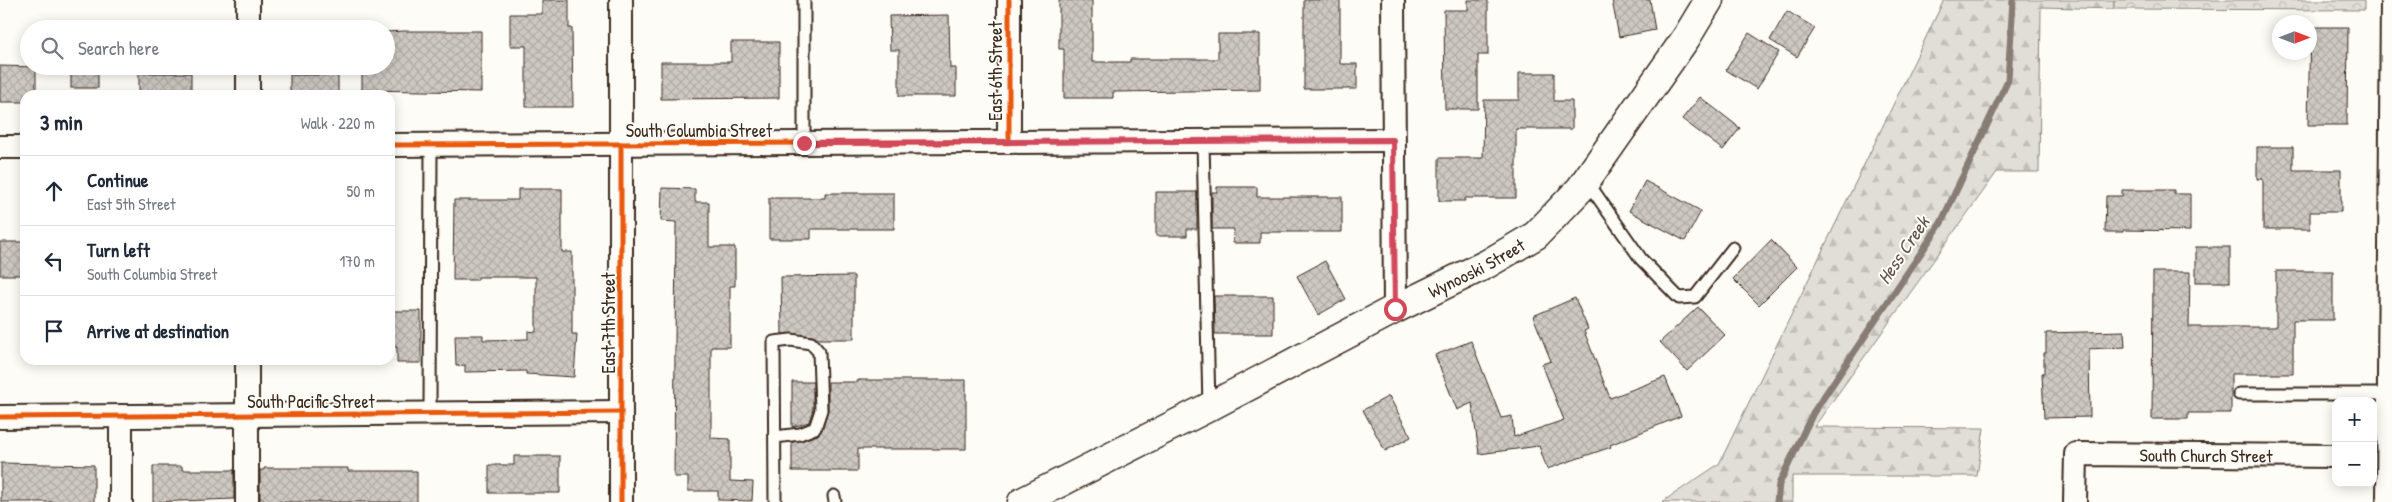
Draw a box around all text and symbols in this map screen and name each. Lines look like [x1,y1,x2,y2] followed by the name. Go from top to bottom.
[2272,15,2317,60] north arrow
[20,20,395,75] search box
[983,21,1008,121] street label: East 6th Street
[38,34,66,62] icon: search
[78,35,159,61] text: Search here
[40,108,83,137] text: 3 min
[301,112,375,134] text: Walk · 220 m
[626,118,773,143] street label: South Columbia Street
[793,132,816,155] route end
[87,167,148,193] text: Continue
[40,177,68,205] icon: ahead
[347,180,375,202] text: 50 m
[87,193,176,215] text: East 5th Street
[1871,209,1936,289] water label: Hess Creek
[1424,232,1530,304] street label: Wynooski Street
[87,237,150,263] text: Turn left
[40,247,68,275] icon: left
[340,250,375,272] text: 170 m
[87,263,217,285] text: South Columbia Street
[596,272,621,373] street label: East 7th Street
[1384,298,1407,321] route start
[40,317,68,345] icon: arrive
[87,318,229,344] text: Arrive at destination
[247,389,376,414] street label: South Pacific Street
[2332,397,2377,487] map controls
[2332,397,2377,442] button: +
[2139,442,2273,468] street label: South Church Street
[2332,442,2377,487] button: −

